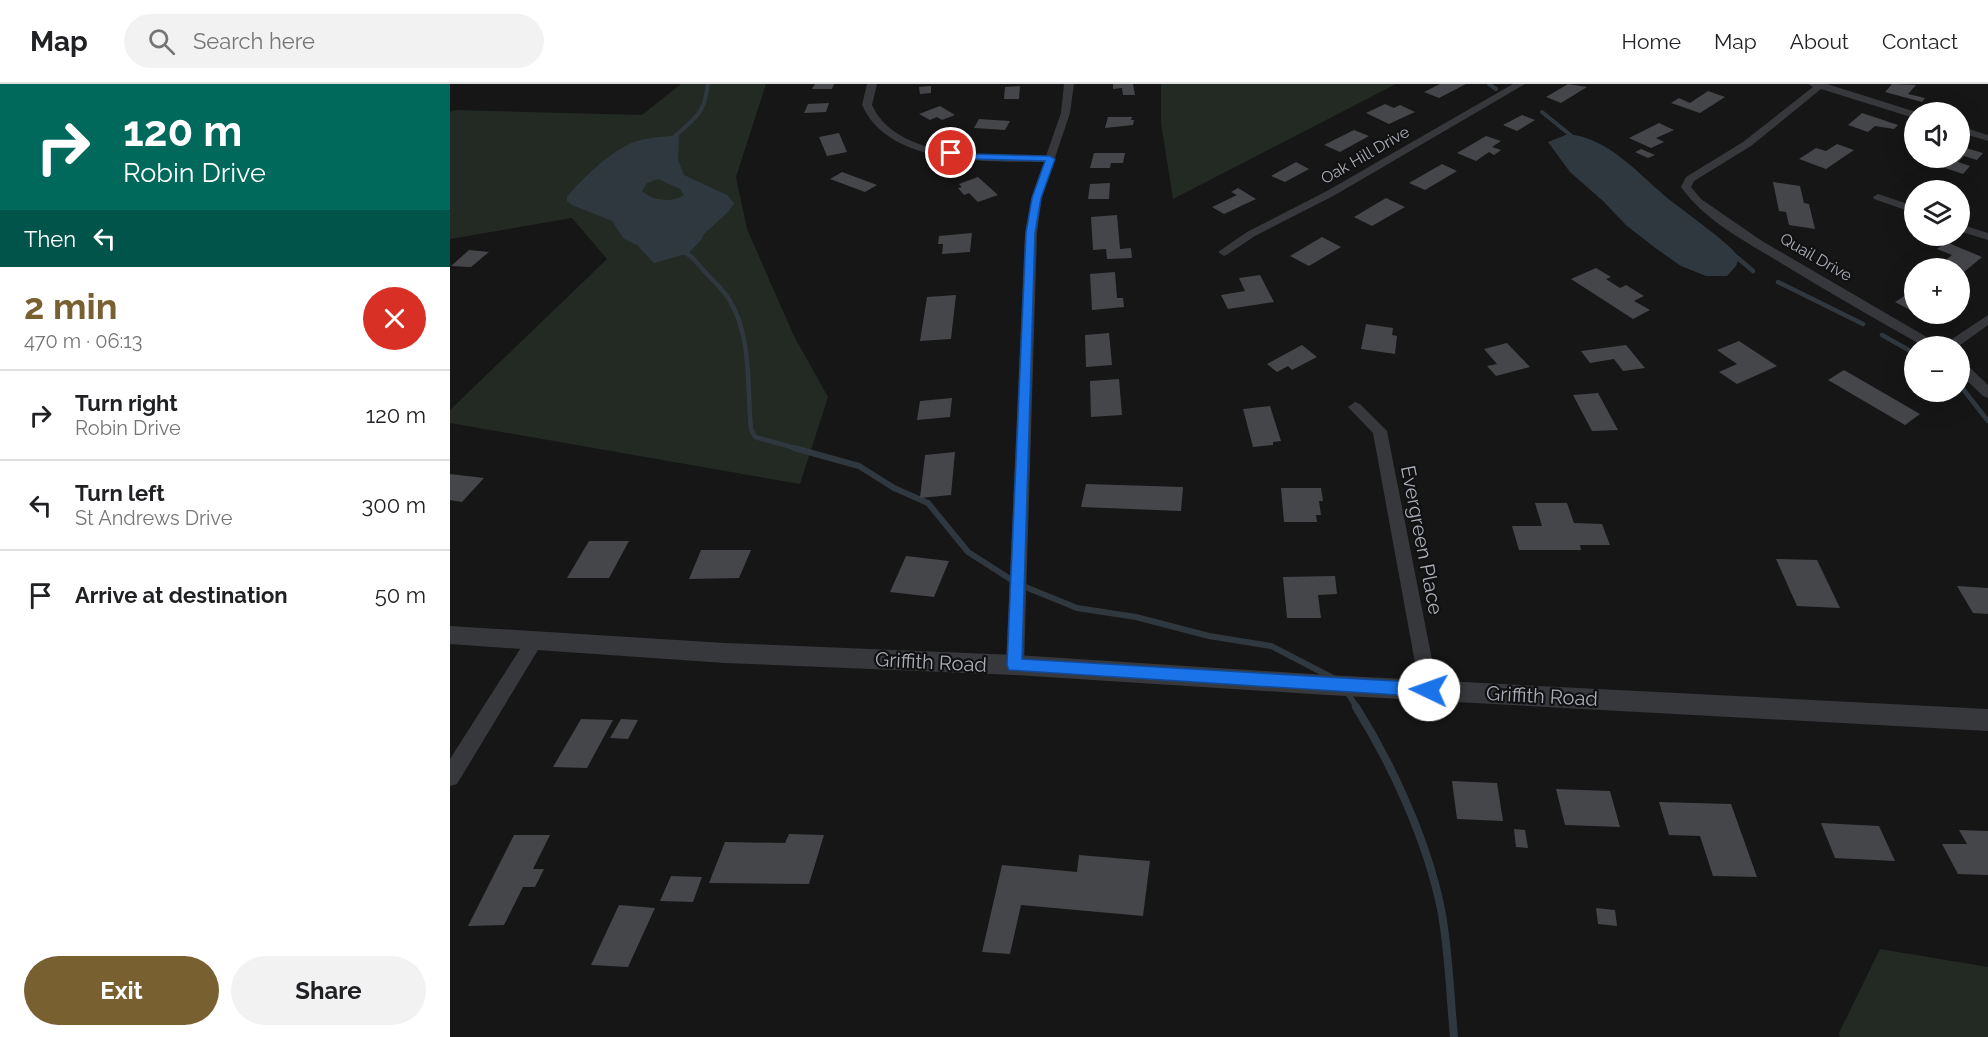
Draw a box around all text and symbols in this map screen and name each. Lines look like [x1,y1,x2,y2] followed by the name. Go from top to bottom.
[124,14,544,68] search box
[30,25,88,58] text: Map
[145,25,178,58] icon: search
[193,28,315,54] text: Search here
[1622,29,1681,54] text: Home
[1714,29,1757,54] text: Map
[1790,29,1849,54] text: About
[1882,29,1958,54] text: Contact
[1904,102,1970,402] map controls
[1904,102,1970,168] button: sound
[123,107,242,156] text: 120 m
[24,108,102,186] icon: right
[1317,122,1413,188] street label: Oak Hill Drive
[925,127,976,178] pin
[934,136,967,169] icon: arrive
[123,157,266,188] text: Robin Drive
[1904,180,1970,246] button: layers
[88,222,121,255] icon: left
[24,226,76,252] text: Then
[1777,229,1855,285] street label: Quail Drive
[1904,258,1970,324] button: +
[24,285,117,327] text: 2 min
[363,287,426,350] button: close
[24,329,142,353] text: 470 m · 06:13
[1904,336,1970,402] button: −
[75,390,178,416] text: Turn right
[24,399,57,432] icon: right
[366,402,426,428] text: 120 m
[75,416,181,440] text: Robin Drive
[1396,463,1448,617] street label: Evergreen Place
[75,480,165,506] text: Turn left
[24,489,57,522] icon: left
[361,492,426,518] text: 300 m
[75,506,232,530] text: St Andrews Drive
[24,579,57,612] icon: arrive
[75,582,288,608] text: Arrive at destination
[375,582,426,608] text: 50 m
[875,647,987,677] street label: Griffith Road
[1397,658,1461,722] position arrow
[1486,681,1598,711] street label: Griffith Road
[24,956,219,1025] button: Exit
[231,956,426,1025] button: Share

